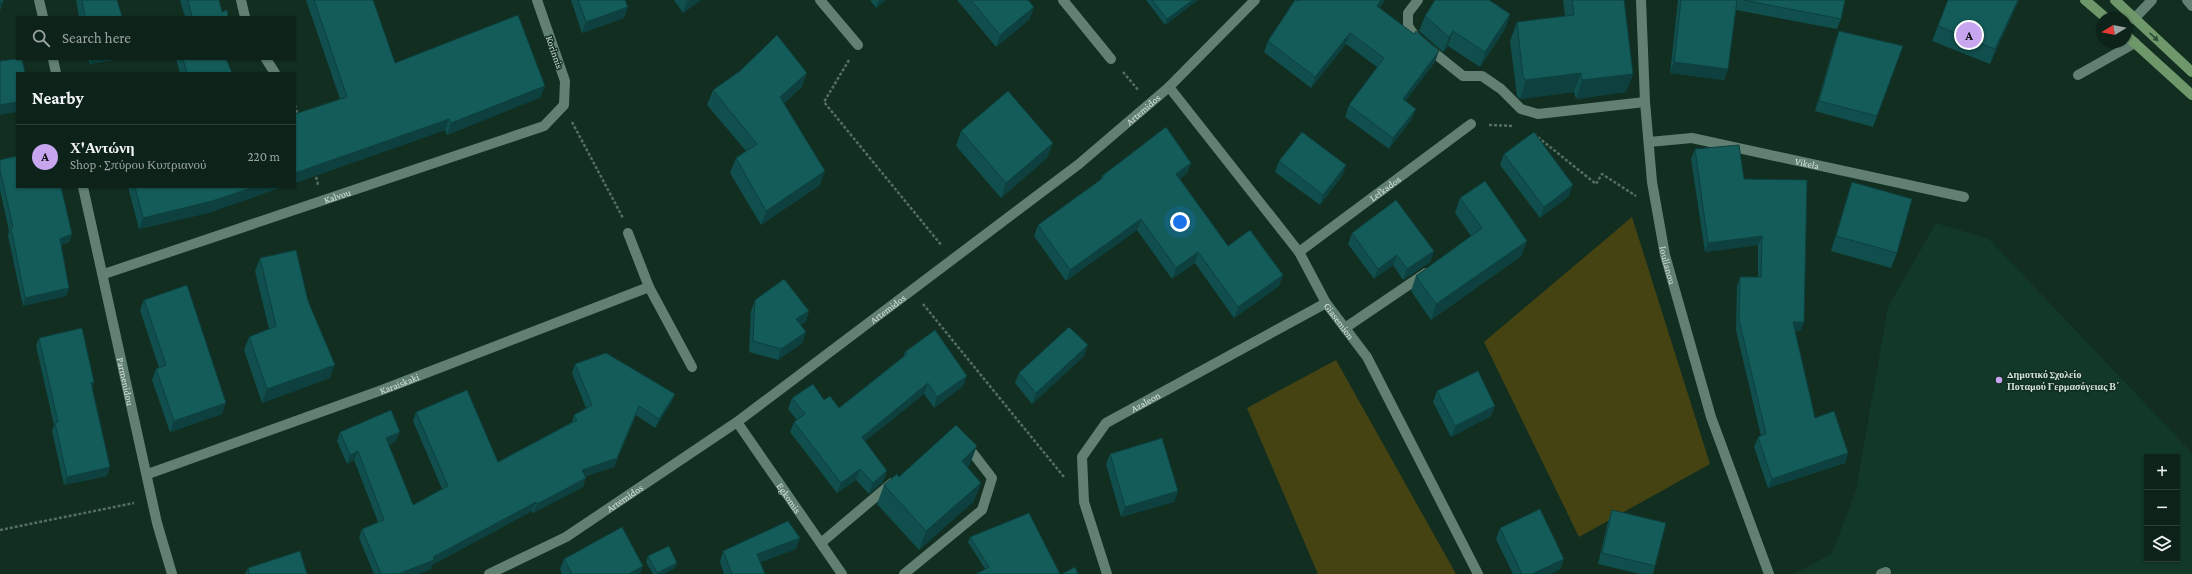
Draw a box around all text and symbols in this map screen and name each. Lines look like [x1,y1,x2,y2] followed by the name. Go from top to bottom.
[2096,12,2132,48] north arrow
[16,16,296,60] search box
[1956,20,1982,50] pin: A
[30,27,52,49] icon: search
[62,30,131,46] text: Search here
[2149,32,2159,41] one-way arrow
[544,34,565,70] street label: Korinnis
[32,89,84,108] text: Nearby
[1124,92,1163,127] street label: Artemidos
[70,140,135,156] text: Χ'Αντώνη
[41,149,49,164] text: A
[247,149,280,164] text: 220 m
[1794,155,1821,172] street label: Vikela
[70,157,207,172] text: Shop · Σπύρου Κυπριανού
[1367,173,1403,204] street label: Lefkados
[322,186,353,206] street label: Kalvou
[1170,212,1190,232] your location
[1658,245,1678,286] street label: Ioulianou
[868,292,908,326] street label: Artemidos
[1322,301,1357,342] street label: Giasemion
[115,356,136,407] street label: Parmenidou
[2007,369,2119,393] place label: Δημοτικό Σχολείο Ποταμού Γερμασόγειας Β΄
[378,371,421,396] street label: Karaiskaki
[1994,375,2004,385] marker: Δημοτικό Σχολείο Ποταμού Γερμασόγειας Β΄
[1129,389,1163,414] street label: Azaleon
[2144,454,2180,562] map controls
[2144,454,2180,490] button: +
[775,481,803,515] street label: Egkomis
[604,482,645,514] street label: Artemidos
[2144,490,2180,526] button: −
[2144,526,2180,562] button: layers

